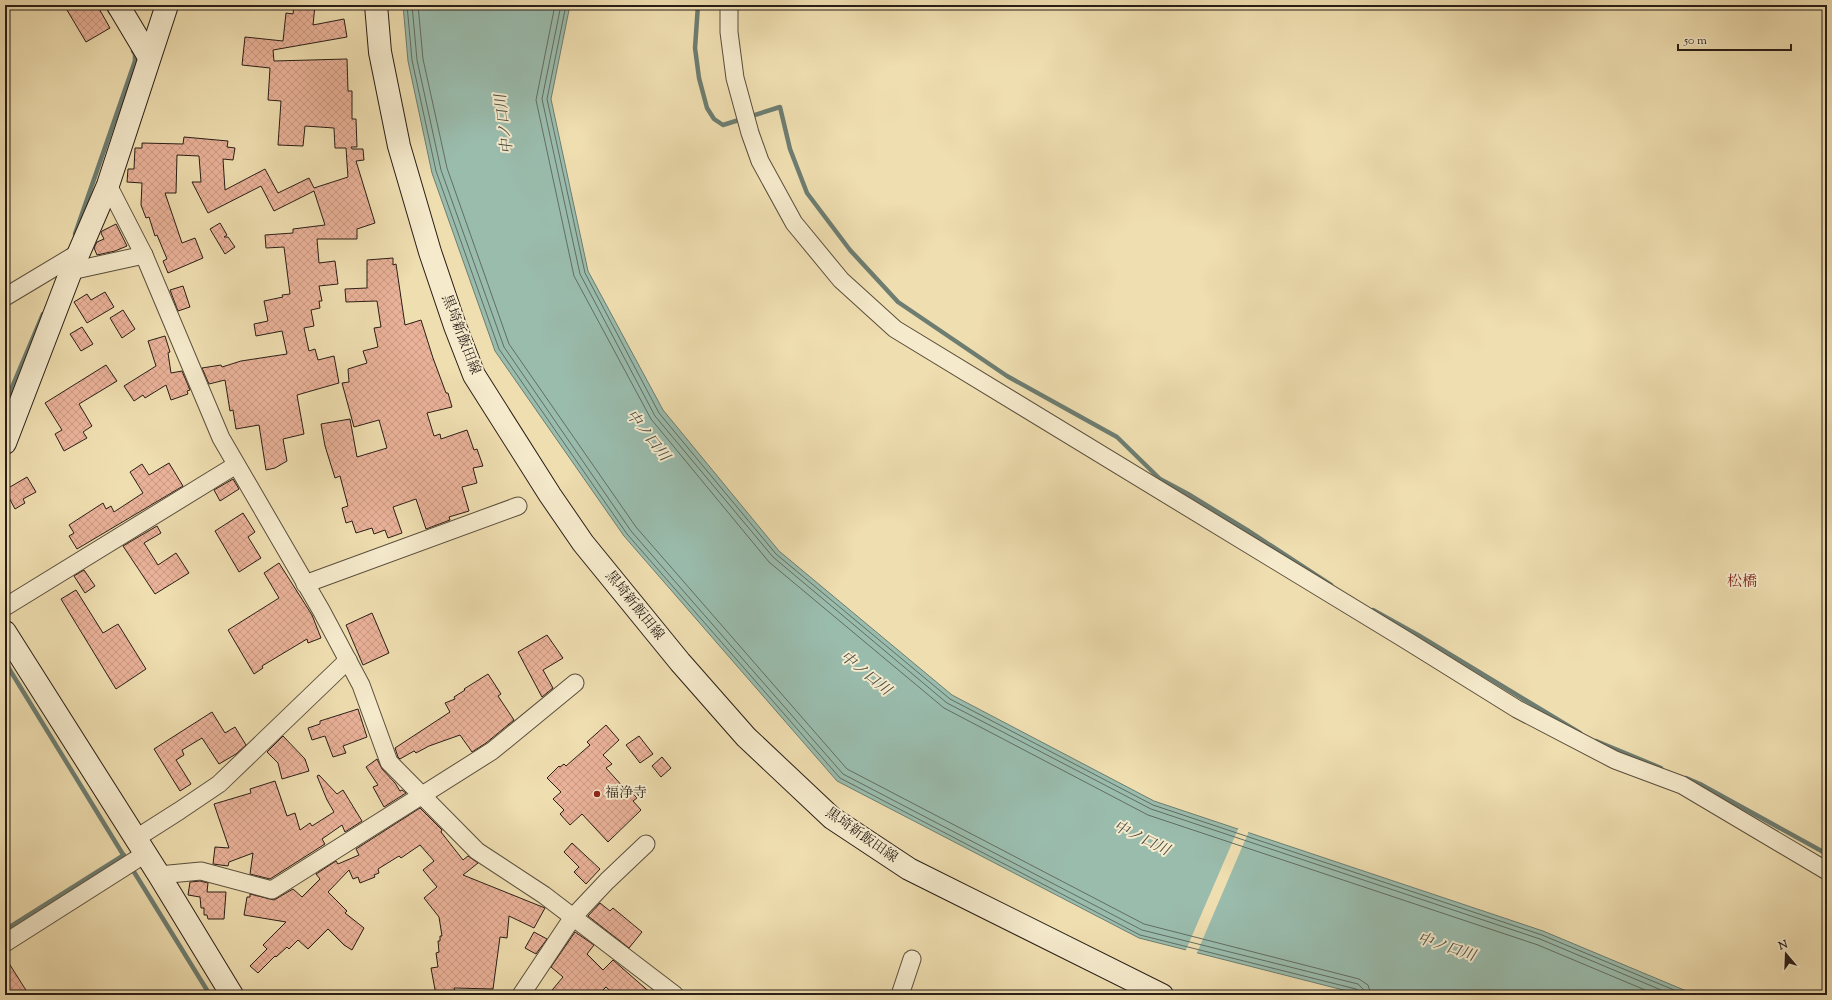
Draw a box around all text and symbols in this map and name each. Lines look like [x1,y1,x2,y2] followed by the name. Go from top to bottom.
[1678,26,1791,52] scale bar
[1683,32,1707,50] text: 50 m
[491,91,519,155] water label: 中ノ口川
[436,292,484,378] street label: 黒埼新飯田線
[620,406,675,468] water label: 中ノ口川
[600,567,668,645] street label: 黒埼新飯田線
[1727,572,1757,593] district label: 松橋
[835,647,896,702] water label: 中ノ口川
[605,784,647,804] place label: 福浄寺
[592,789,602,799] marker: 福浄寺
[821,804,901,868] street label: 黒埼新飯田線
[1109,816,1174,862] water label: 中ノ口川
[1414,929,1480,968] water label: 中ノ口川
[1766,934,1806,974] north arrow
[1775,936,1790,955] text: N

